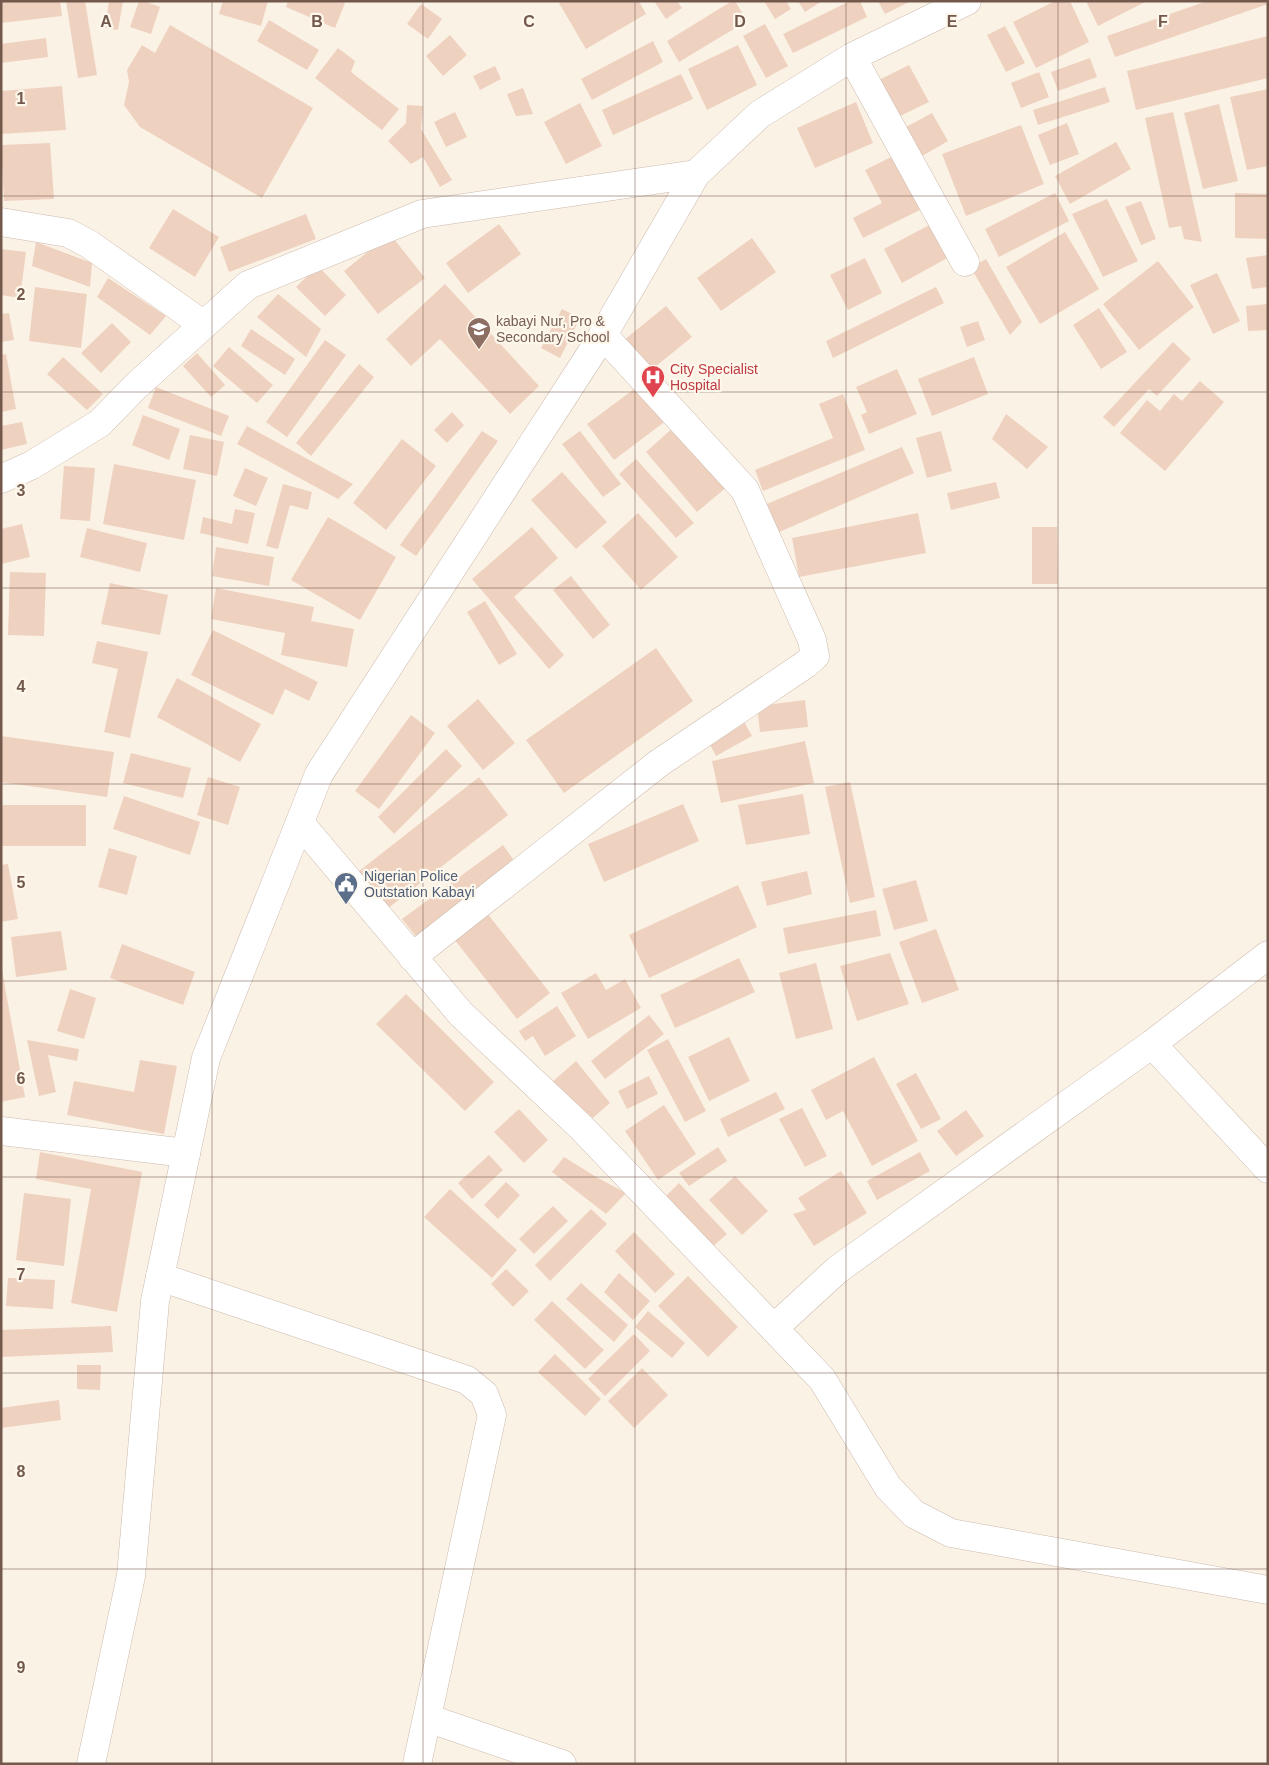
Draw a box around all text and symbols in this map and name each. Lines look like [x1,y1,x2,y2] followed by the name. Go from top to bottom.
[100,13,112,30] text: A
[311,13,323,30] text: B
[523,13,535,30] text: C
[734,13,746,30] text: D
[947,13,958,30] text: E
[1158,13,1168,30] text: F
[17,90,26,107] text: 1
[17,286,26,303] text: 2
[496,313,610,345] place label: kabayi Nur, Pro & Secondary School
[466,316,492,350] school or university icon: kabayi Nur, Pro & Secondary School
[670,361,758,393] place label: City Specialist Hospital
[640,364,666,398] hospital icon: City Specialist Hospital
[17,482,26,499] text: 3
[17,678,26,695] text: 4
[364,868,475,900] place label: Nigerian Police Outstation Kabayi
[333,871,359,905] public building icon: Nigerian Police Outstation Kabayi
[17,874,26,891] text: 5
[17,1070,26,1087] text: 6
[17,1266,26,1283] text: 7
[17,1463,26,1480] text: 8
[17,1659,26,1676] text: 9

